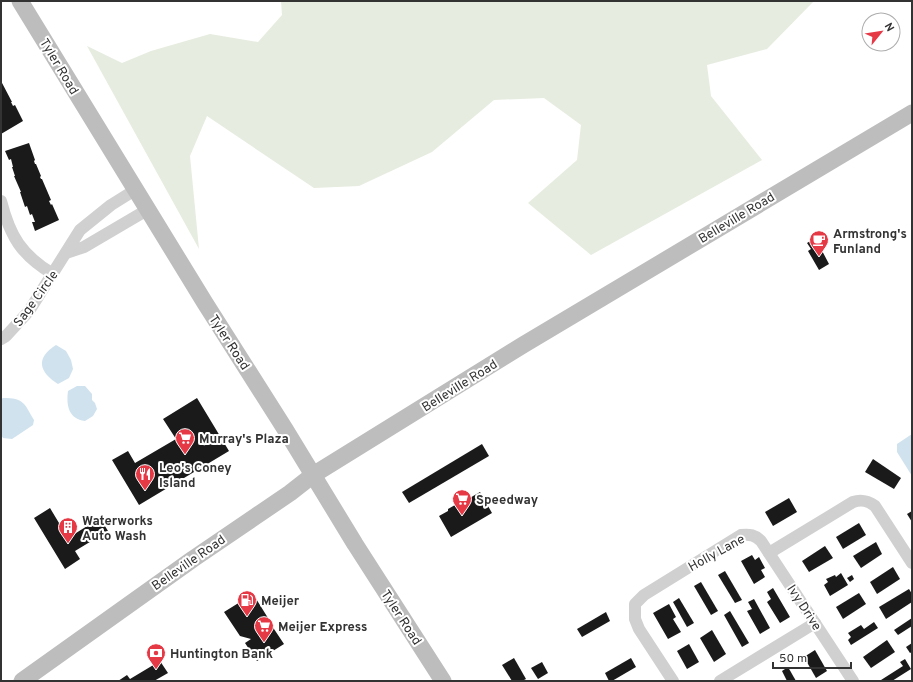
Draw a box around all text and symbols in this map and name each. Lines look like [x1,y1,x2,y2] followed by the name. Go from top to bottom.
[861,12,901,52] north arrow
[881,21,897,34] text: N
[35,36,81,98] street label: Tyler Road
[696,190,778,248] street label: Belleville Road
[833,227,907,258] place label: Armstrong's Funland
[808,229,830,257] cafe icon: Armstrong's Funland
[11,268,62,330] street label: Sage Circle
[205,312,252,374] street label: Tyler Road
[419,357,501,416] street label: Belleville Road
[174,427,196,455] supermarket icon: Murray's Plaza
[199,432,289,448] place label: Murray's Plaza
[159,461,232,492] place label: Leo's Coney Island
[134,463,156,491] restaurant icon: Leo's Coney Island
[451,488,473,516] supermarket icon: Speedway
[476,493,539,509] place label: Speedway
[82,514,153,545] place label: Waterworks Auto Wash
[57,516,79,544] building icon: Waterworks Auto Wash
[149,532,229,595] street label: Belleville Road
[686,532,748,576] street label: Holly Lane
[783,582,824,634] street label: Ivy Drive
[377,587,424,649] street label: Tyler Road
[236,589,258,617] fuel station icon: Meijer
[261,594,300,610] place label: Meijer
[253,615,275,643] supermarket icon: Meijer Express
[278,620,368,636] place label: Meijer Express
[145,642,167,670] bank icon: Huntington Bank
[773,644,851,670] scale bar
[170,647,273,663] place label: Huntington Bank
[779,651,807,667] text: 50 m

